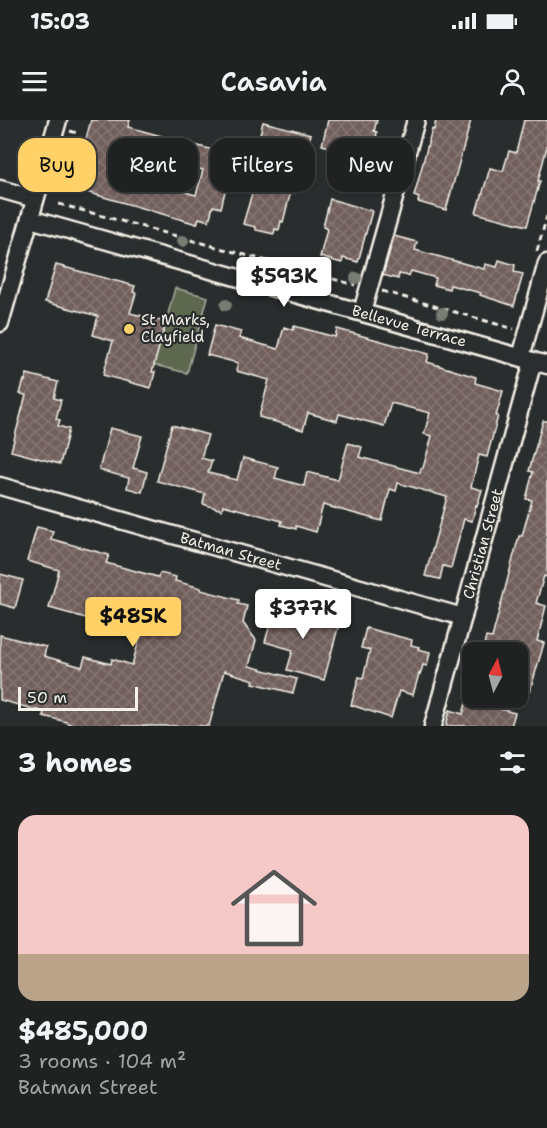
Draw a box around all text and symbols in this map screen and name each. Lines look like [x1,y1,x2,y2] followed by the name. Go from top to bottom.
[30,7,90,36] text: 15:03
[220,63,327,100] text: Casavia
[18,65,51,98] icon: menu
[496,65,529,98] icon: person
[18,138,96,192] chip: Buy
[108,138,198,192] chip: Rent
[210,138,315,192] chip: Filters
[327,138,414,192] chip: New
[242,257,326,308] pin: $593K
[250,263,318,289] text: $593K
[350,300,469,352] street label: Bellevue Terrace
[141,310,210,347] place label: St Marks, Clayfield
[122,322,136,336] marker: St Marks, Clayfield
[458,486,508,601] street label: Christian Street
[178,527,284,575] street label: Batman Street
[261,589,345,640] pin: $377K
[269,595,337,621] text: $377K
[91,597,175,648] pin: $485K
[99,603,167,629] text: $485K
[462,642,528,708] north arrow
[462,642,528,708] map controls
[18,684,138,712] scale bar
[27,687,67,708] text: 50 m
[18,745,132,780] text: 3 homes
[496,746,529,779] icon: filters
[220,854,328,962] icon: home
[18,1013,148,1048] text: $485,000
[18,1048,186,1074] text: 3 rooms · 104 m²
[18,1074,158,1100] text: Batman Street

